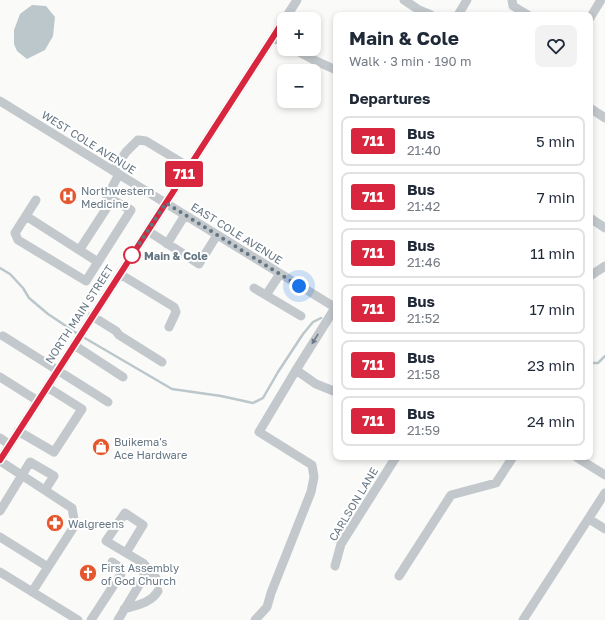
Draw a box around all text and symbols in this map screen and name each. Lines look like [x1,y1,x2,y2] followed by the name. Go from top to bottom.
[277,12,321,108] map controls
[277,12,321,56] button: +
[535,25,577,67] button: heart
[349,26,459,49] text: Main & Cole
[349,53,471,69] text: Walk · 3 min · 190 m
[277,64,321,108] button: −
[349,89,430,107] text: Departures
[39,108,139,176] street label: WEST COLE AVENUE
[407,124,435,142] text: Bus
[362,132,384,149] text: 711
[536,132,575,150] text: 5 min
[407,142,441,158] text: 21:40
[161,161,207,187] line badge: 711
[173,165,195,182] text: 711
[407,180,435,198] text: Bus
[81,184,154,210] place label: Northwestern Medicine
[58,186,78,206] hospital icon: Northwestern Medicine
[362,188,384,205] text: 711
[537,188,575,206] text: 7 min
[407,198,440,214] text: 21:42
[189,200,285,267] street label: EAST COLE AVENUE
[407,236,435,254] text: Bus
[362,244,384,261] text: 711
[530,244,575,262] text: 11 min
[123,246,141,264] marker: Main & Cole
[144,249,208,262] place label: Main & Cole
[407,254,441,270] text: 21:46
[42,262,116,366] street label: NORTH MAIN STREET
[289,276,309,296] your location
[407,292,435,310] text: Bus
[362,300,384,317] text: 711
[530,300,575,318] text: 17 min
[407,310,440,326] text: 21:52
[312,333,319,345] one-way arrow
[407,348,435,366] text: Bus
[362,356,384,373] text: 711
[527,356,575,374] text: 23 min
[407,366,440,382] text: 21:58
[407,404,435,422] text: Bus
[362,412,384,429] text: 711
[527,412,575,430] text: 24 min
[407,422,440,438] text: 21:59
[114,435,187,461] place label: Buikema's Ace Hardware
[91,437,111,457] shop icon: Buikema's Ace Hardware
[326,465,380,543] street label: CARLSON LANE
[45,513,65,533] pharmacy icon: Walgreens
[68,517,124,530] place label: Walgreens
[101,561,179,587] place label: First Assembly of God Church
[78,563,98,583] church icon: First Assembly of God Church

